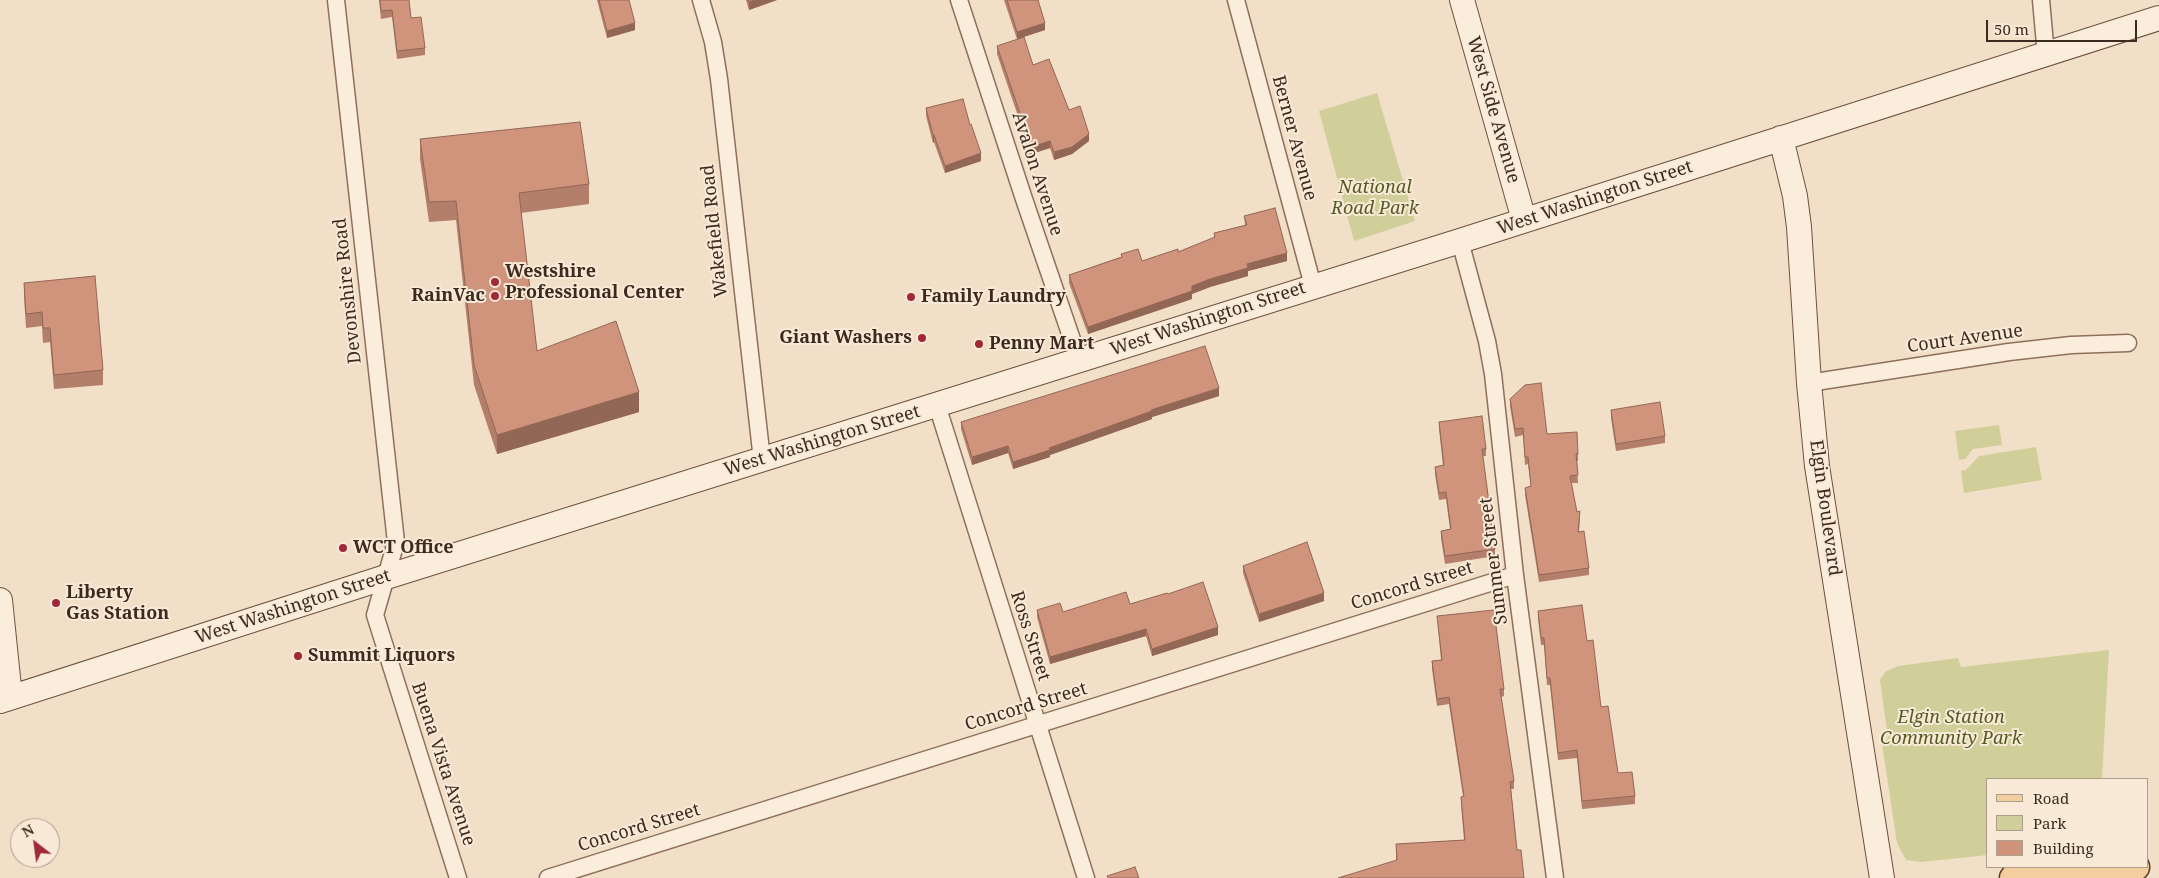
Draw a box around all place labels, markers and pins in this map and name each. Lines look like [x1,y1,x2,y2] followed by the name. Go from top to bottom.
[505,261,684,304] place label: Westshire Professional Center
[489,276,501,288] marker: Westshire Professional Center
[411,285,485,307] place label: RainVac
[921,286,1066,308] place label: Family Laundry
[489,290,501,302] marker: RainVac
[905,291,917,303] marker: Family Laundry
[779,327,912,349] place label: Giant Washers
[916,332,928,344] marker: Giant Washers
[989,333,1094,355] place label: Penny Mart
[973,338,985,350] marker: Penny Mart
[353,537,454,559] place label: WCT Office
[337,542,349,554] marker: WCT Office
[66,582,169,624] place label: Liberty Gas Station
[50,597,62,609] marker: Liberty Gas Station
[308,645,455,667] place label: Summit Liquors
[292,650,304,662] marker: Summit Liquors

